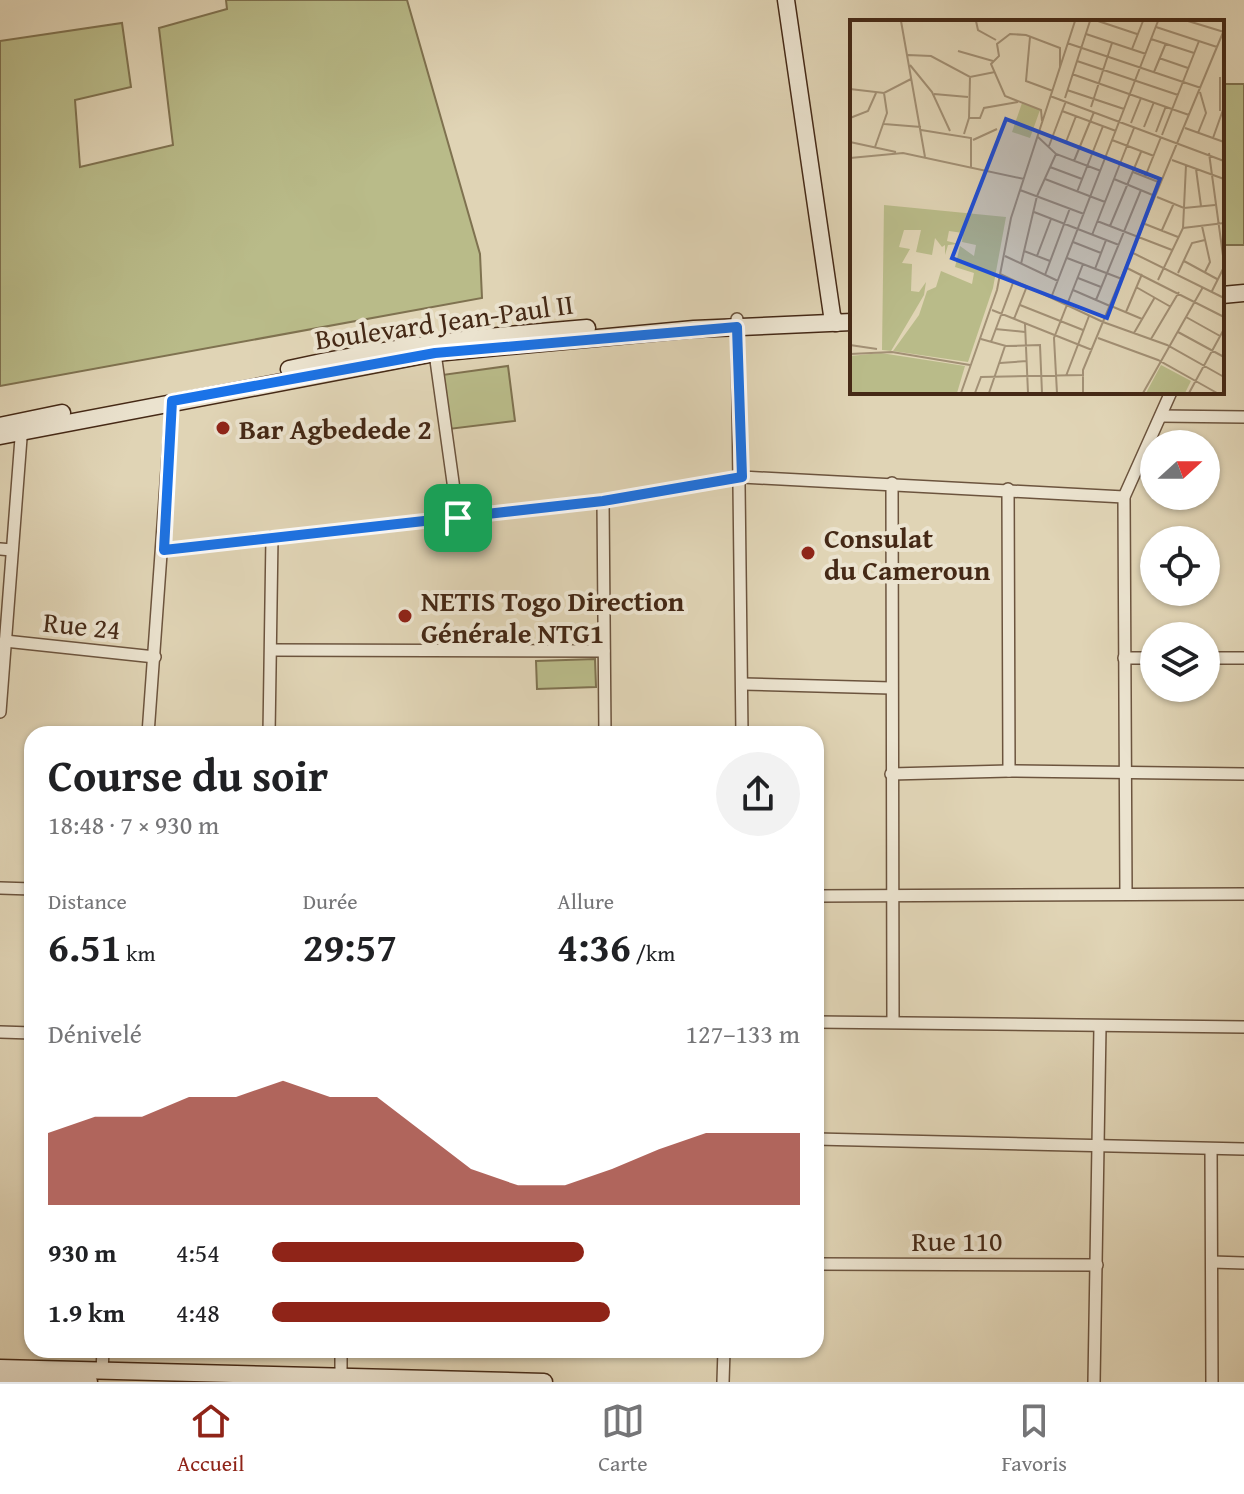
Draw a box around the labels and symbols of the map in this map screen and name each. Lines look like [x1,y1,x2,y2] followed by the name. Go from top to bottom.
[850,20,1224,394] inset map
[312,283,576,359] street label: Boulevard Jean-Paul II
[239,408,432,449] place label: Bar Agbedede 2
[214,419,232,437] marker: Bar Agbedede 2
[1140,430,1220,510] north arrow
[424,484,492,552] pin
[824,517,991,590] place label: Consulat du Cameroun
[799,544,817,562] marker: Consulat du Cameroun
[421,580,685,653] place label: NETIS Togo Direction Générale NTG1
[41,601,123,649] street label: Rue 24
[396,607,414,625] marker: NETIS Togo Direction Générale NTG1
[911,1220,1003,1261] street label: Rue 110

